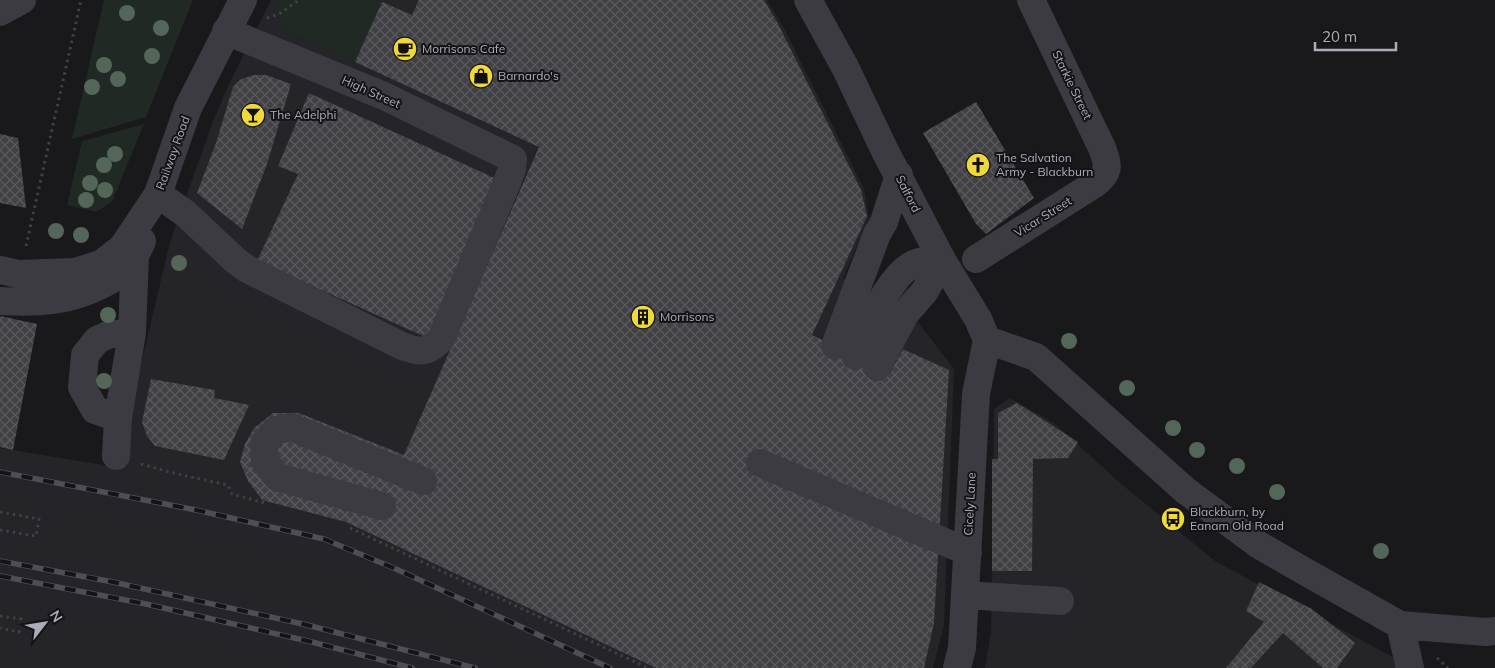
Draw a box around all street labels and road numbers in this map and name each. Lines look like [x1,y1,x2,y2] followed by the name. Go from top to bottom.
[1049,48,1096,122] street label: Starkie Street
[340,72,403,111] street label: High Street
[152,114,193,192] street label: Railway Road
[893,173,924,215] street label: Salford
[1011,193,1074,240] street label: Vicar Street
[960,472,979,536] street label: Cicely Lane

